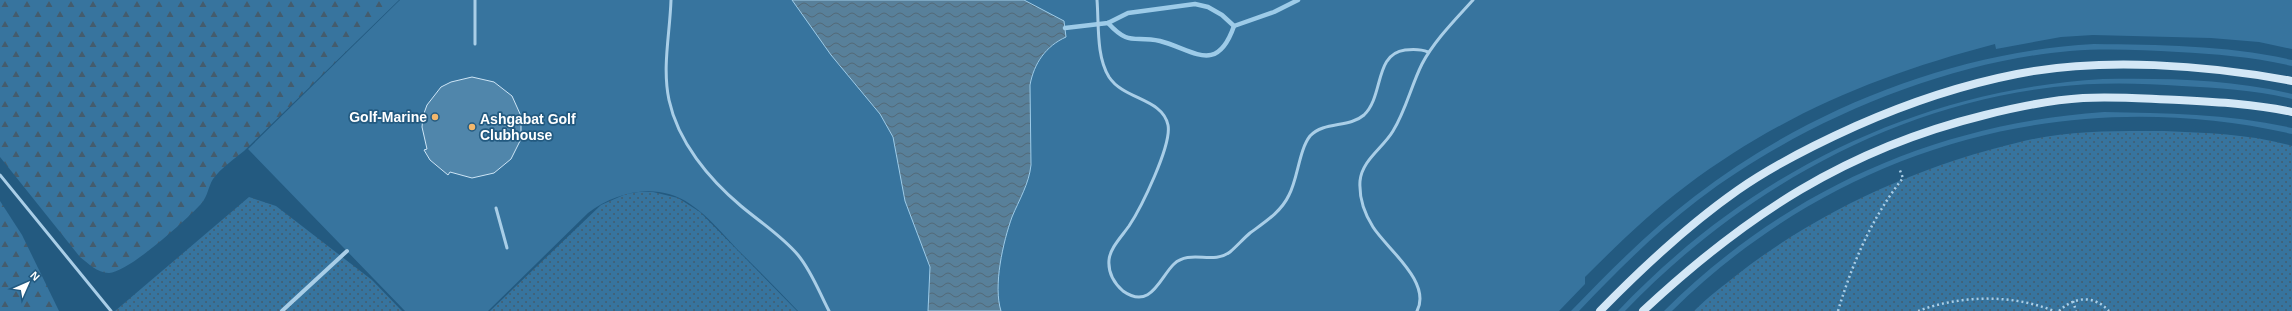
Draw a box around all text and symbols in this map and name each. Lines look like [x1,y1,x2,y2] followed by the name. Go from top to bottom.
[349,109,427,125] place label: Golf-Marine
[480,111,576,143] place label: Ashgabat Golf Clubhouse
[430,112,440,122] marker: Golf-Marine
[467,122,477,132] marker: Ashgabat Golf Clubhouse
[8,263,48,303] north arrow
[28,269,42,283] text: N

